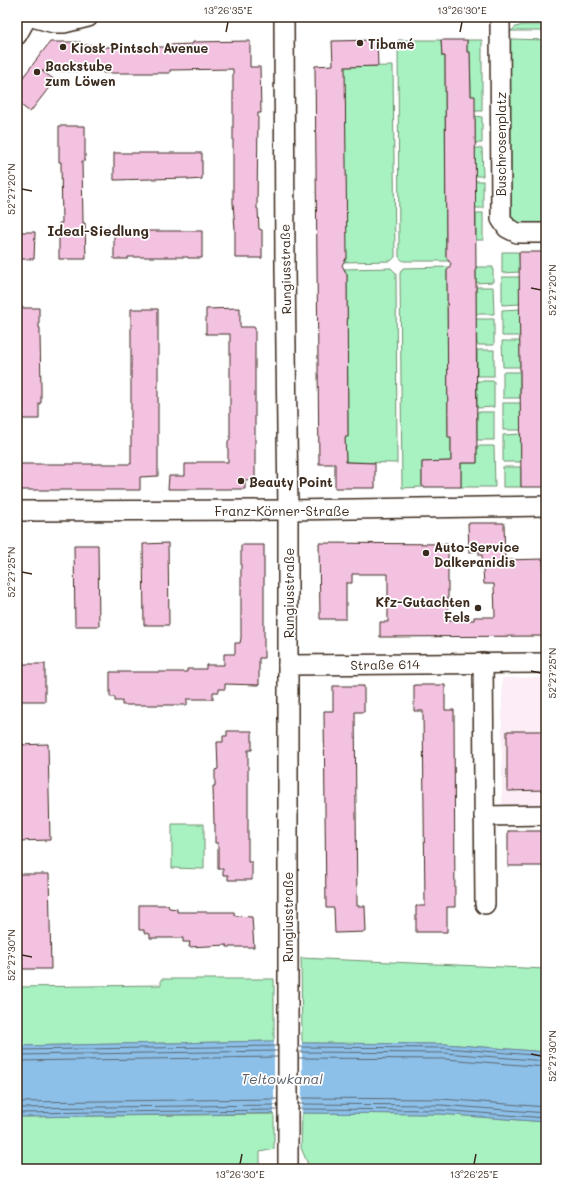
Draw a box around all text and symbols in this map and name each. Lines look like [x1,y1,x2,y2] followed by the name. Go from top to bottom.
[204,3,253,17] text: 13°26'35"E
[437,3,487,17] text: 13°26'30"E
[368,35,415,52] place label: Tibamé
[355,38,365,48] marker: Tibamé
[71,39,209,56] place label: Kiosk Pintsch Avenue
[58,42,68,52] marker: Kiosk Pintsch Avenue
[45,57,115,89] place label: Backstube zum Löwen
[32,67,42,77] marker: Backstube zum Löwen
[492,92,509,196] street label: Buschrosenplatz
[4,163,18,215] text: 52°27'20"N
[47,221,149,240] district label: Ideal-Siedlung
[276,224,294,314] street label: Rungiusstraße
[545,264,559,316] text: 52°27'20"N
[249,473,333,491] place label: Beauty Point
[236,476,246,486] marker: Beauty Point
[214,502,350,519] street label: Franz-Körner-Straße
[434,538,520,570] place label: Auto-Service Dalkeranidis
[4,547,18,597] text: 52°27'25"N
[280,548,297,638] street label: Rungiusstraße
[421,548,431,558] marker: Auto-Service Dalkeranidis
[376,593,470,625] place label: Kfz-Gutachten Fels
[473,603,483,613] marker: Kfz-Gutachten Fels
[545,648,559,698] text: 52°27'25"N
[350,655,420,673] street label: Straße 614
[279,872,296,962] street label: Rungiusstraße
[4,929,18,981] text: 52°27'30"N
[545,1030,559,1082] text: 52°27'30"N
[241,1069,323,1088] water label: Teltowkanal
[215,1167,265,1181] text: 13°26'30"E
[450,1167,499,1181] text: 13°26'25"E

